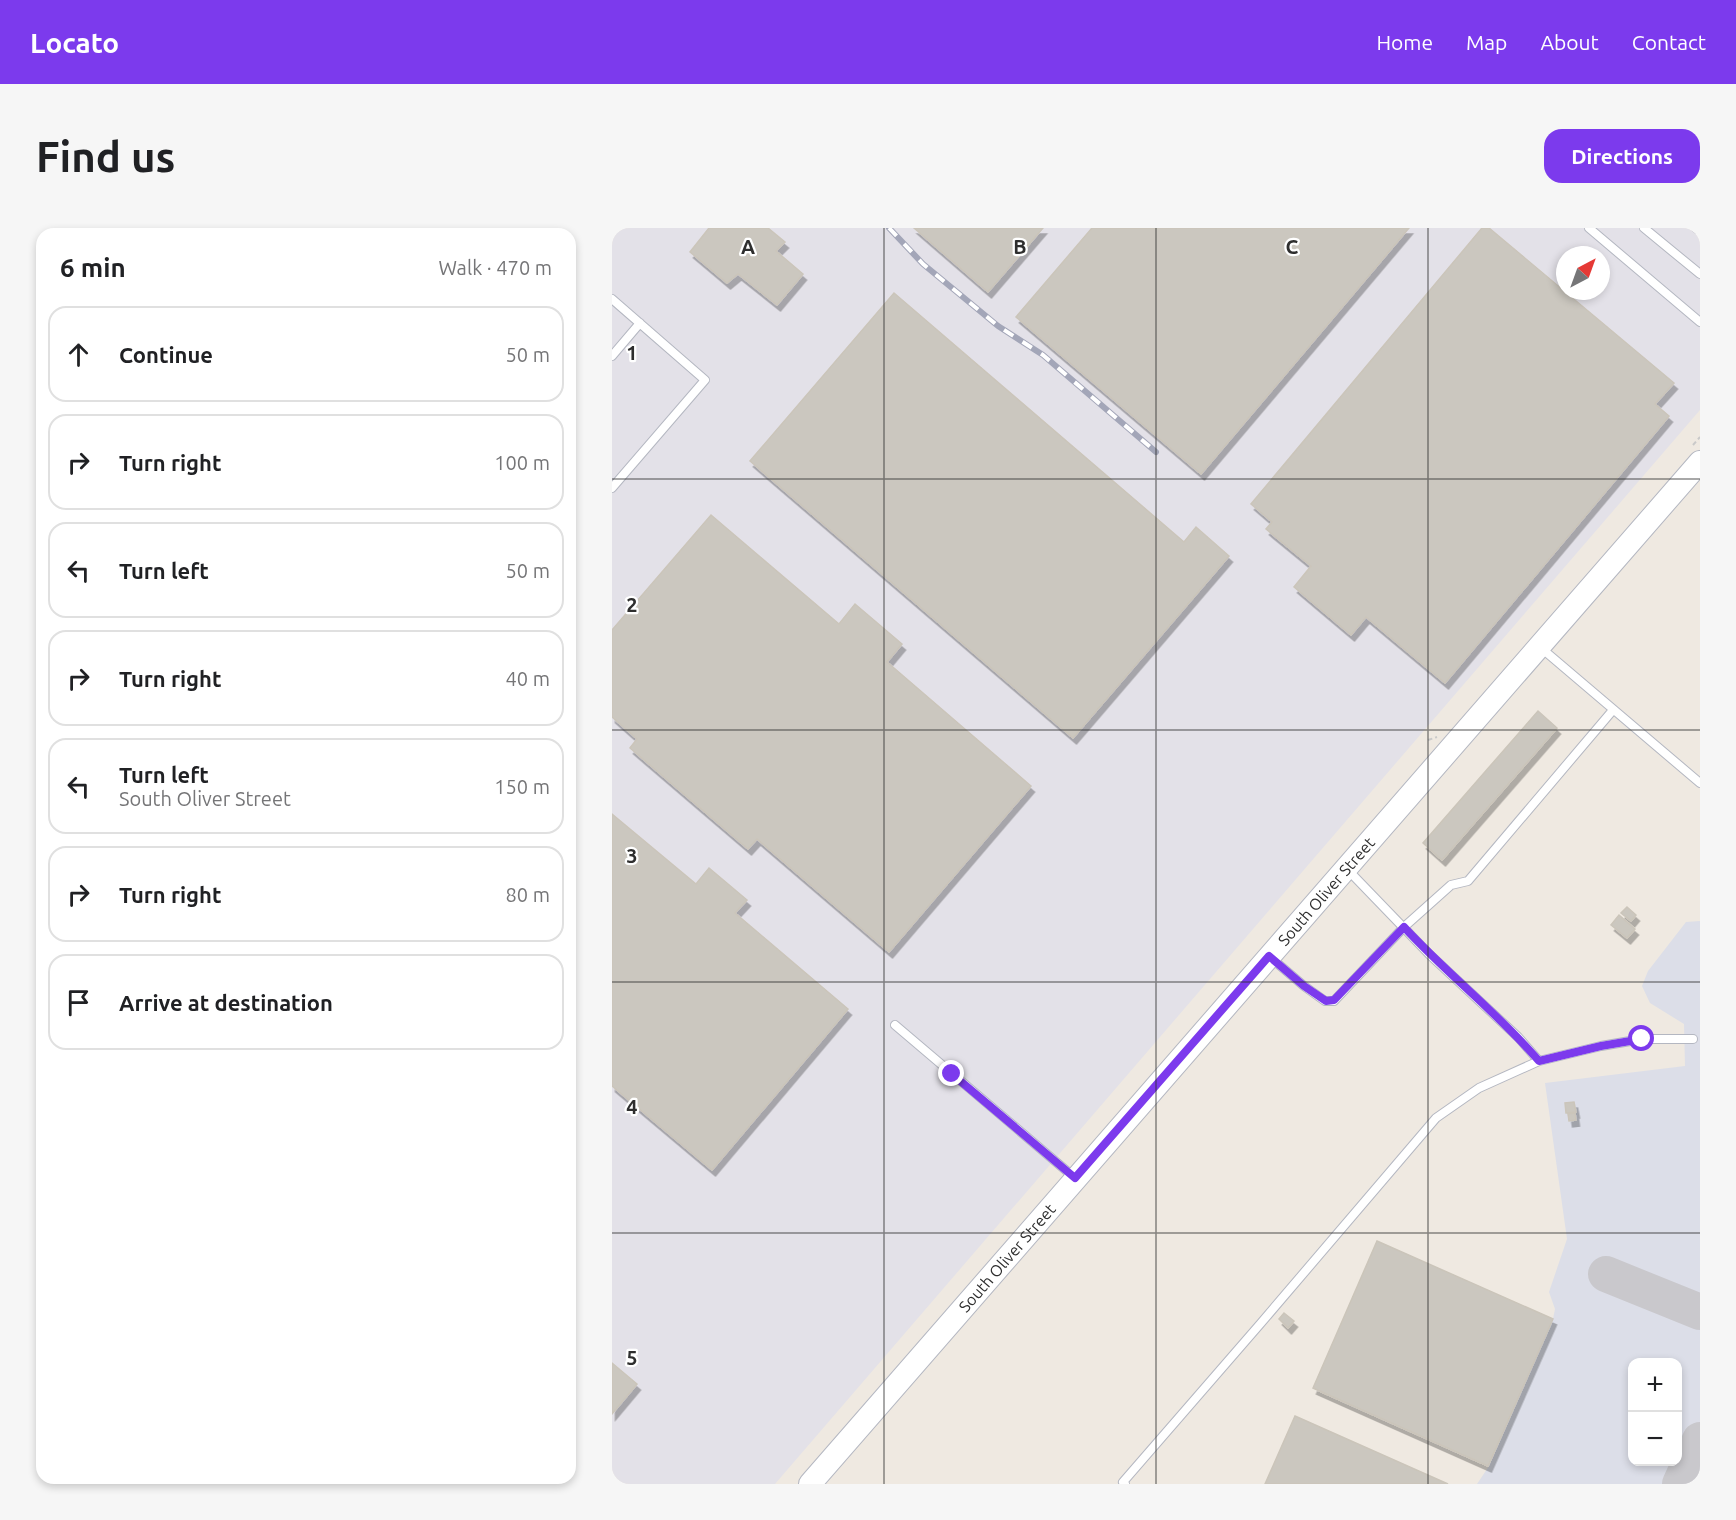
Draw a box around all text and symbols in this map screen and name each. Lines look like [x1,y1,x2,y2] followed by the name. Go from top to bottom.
[30,27,119,58] text: Locato
[1376,30,1433,54] text: Home
[1466,30,1507,54] text: Map
[1540,30,1599,54] text: About
[1632,30,1706,54] text: Contact
[1544,129,1700,183] button: Directions
[36,133,175,180] text: Find us
[741,235,755,258] text: A
[1013,235,1027,258] text: B
[1286,235,1299,258] text: C
[1556,246,1610,300] north arrow
[60,253,126,282] text: 6 min
[439,256,552,279] text: Walk · 470 m
[62,338,95,371] icon: ahead
[626,341,638,364] text: 1
[119,342,213,367] text: Continue
[506,343,550,366] text: 50 m
[62,446,95,479] icon: right
[119,450,221,475] text: Turn right
[494,451,550,474] text: 100 m
[62,554,95,587] icon: left
[119,558,209,583] text: Turn left
[506,559,550,582] text: 50 m
[626,593,638,616] text: 2
[62,662,95,695] icon: right
[119,666,221,691] text: Turn right
[506,667,550,690] text: 40 m
[119,762,209,787] text: Turn left
[62,770,95,803] icon: left
[494,775,550,798] text: 150 m
[119,787,291,810] text: South Oliver Street
[1274,833,1379,949] street label: South Oliver Street
[626,844,638,867] text: 3
[62,878,95,911] icon: right
[119,882,221,907] text: Turn right
[506,883,550,906] text: 80 m
[62,986,95,1019] icon: arrive
[119,990,333,1015] text: Arrive at destination
[1628,1025,1654,1051] route start
[938,1060,964,1086] route end
[626,1095,638,1118] text: 4
[955,1199,1059,1316] street label: South Oliver Street
[626,1346,638,1369] text: 5
[1628,1358,1682,1466] map controls
[1628,1358,1682,1412] button: +
[1628,1412,1682,1466] button: −

